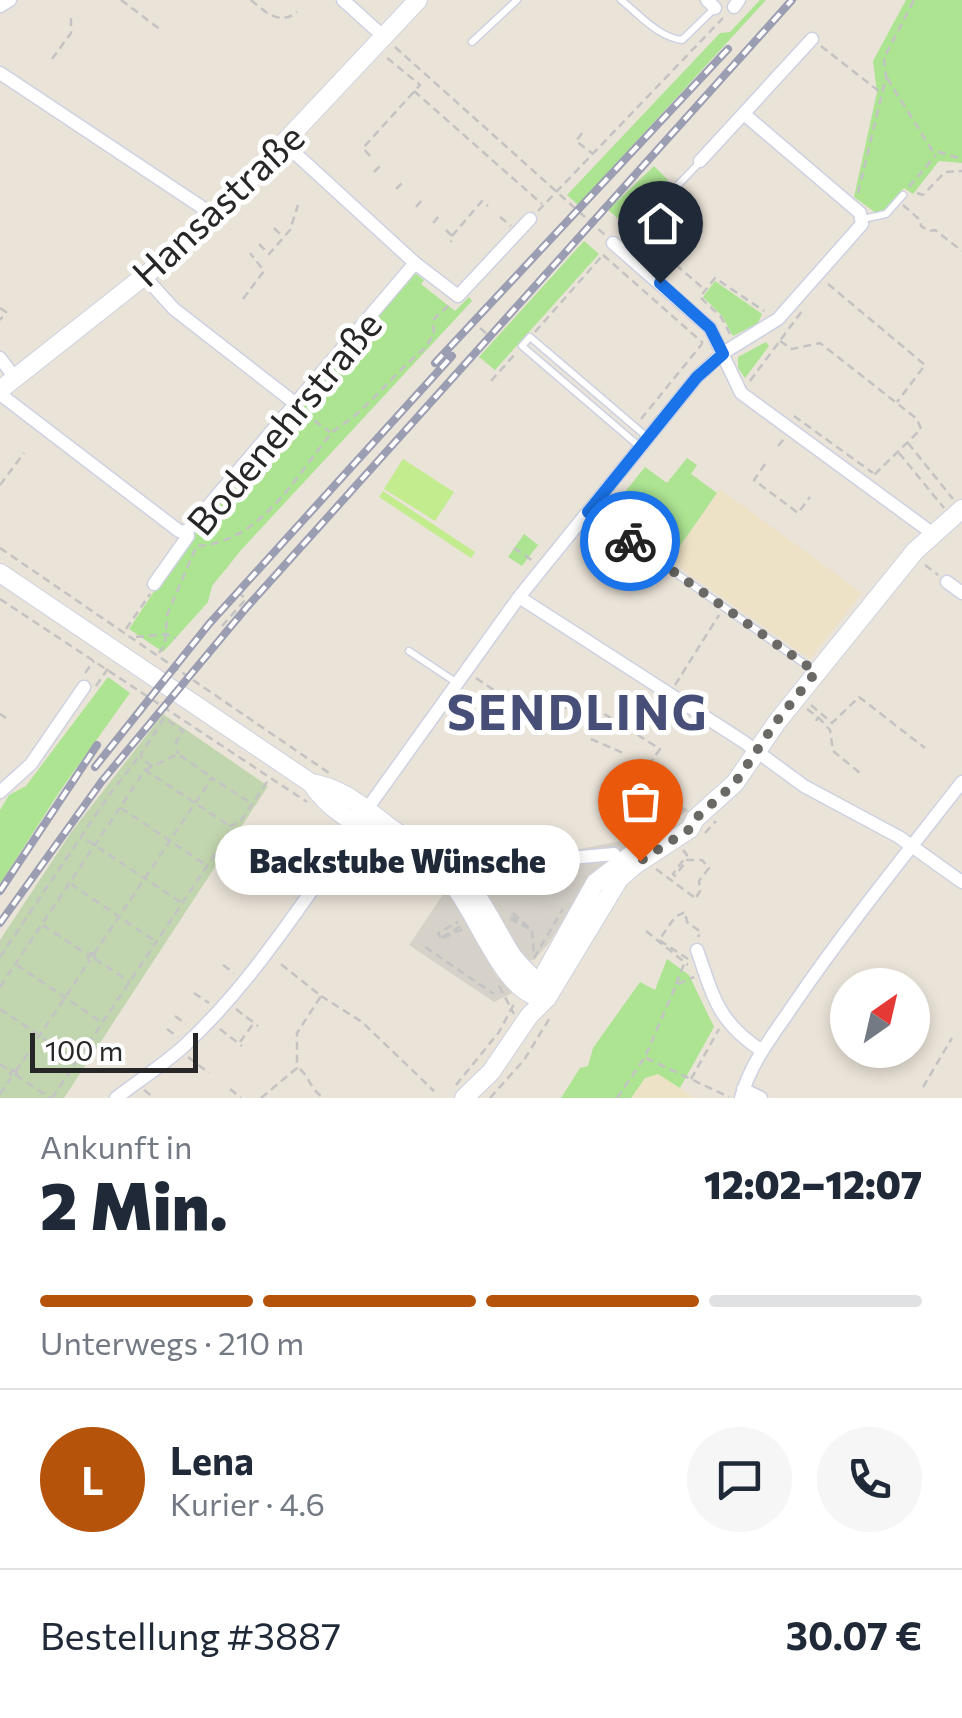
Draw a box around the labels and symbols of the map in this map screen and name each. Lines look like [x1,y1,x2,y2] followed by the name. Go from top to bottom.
[121,113,313,295] street label: Hansastraße
[618,181,703,284] pin
[176,300,390,544] street label: Bodenehrstraße
[580,491,680,591] courier
[447,681,709,740] district label: SENDLING
[598,759,683,862] pin
[215,826,580,896] callout: Backstube Wünsche
[830,968,930,1068] north arrow
[30,1028,198,1072] scale bar

